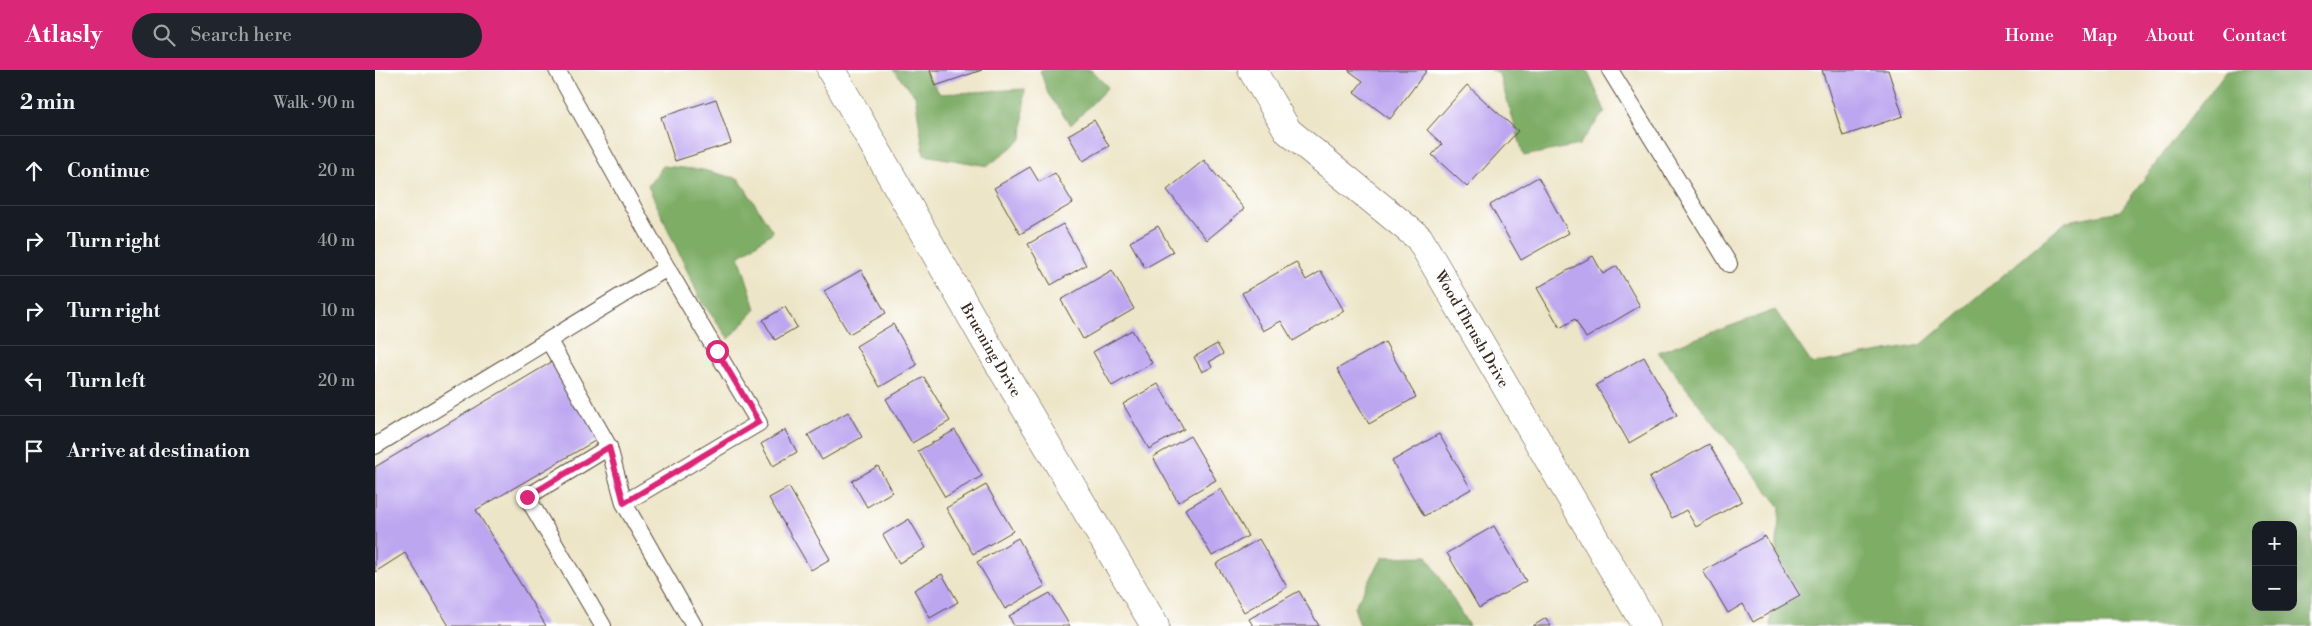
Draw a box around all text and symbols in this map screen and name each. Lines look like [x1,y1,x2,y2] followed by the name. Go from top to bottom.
[132,13,482,58] search box
[25,20,102,50] text: Atlasly
[150,21,178,49] icon: search
[190,23,292,47] text: Search here
[2005,24,2054,47] text: Home
[2082,24,2118,47] text: Map
[2146,24,2195,47] text: About
[2223,24,2287,47] text: Contact
[20,90,75,116] text: 2 min
[273,93,355,113] text: Walk · 90 m
[20,157,48,185] icon: ahead
[67,159,150,183] text: Continue
[318,161,355,181] text: 20 m
[20,227,48,255] icon: right
[67,229,160,253] text: Turn right
[318,231,355,251] text: 40 m
[1430,266,1513,391] street label: Wood Thrush Drive
[20,297,48,325] icon: right
[67,299,160,323] text: Turn right
[955,299,1025,401] street label: Bruening Drive
[321,301,355,321] text: 10 m
[706,340,729,363] route start
[20,367,48,395] icon: left
[67,369,146,393] text: Turn left
[318,371,355,391] text: 20 m
[20,437,48,465] icon: arrive
[67,439,250,463] text: Arrive at destination
[516,486,539,509] route end
[2252,521,2297,611] map controls
[2252,521,2297,566] button: +
[2252,566,2297,611] button: −

